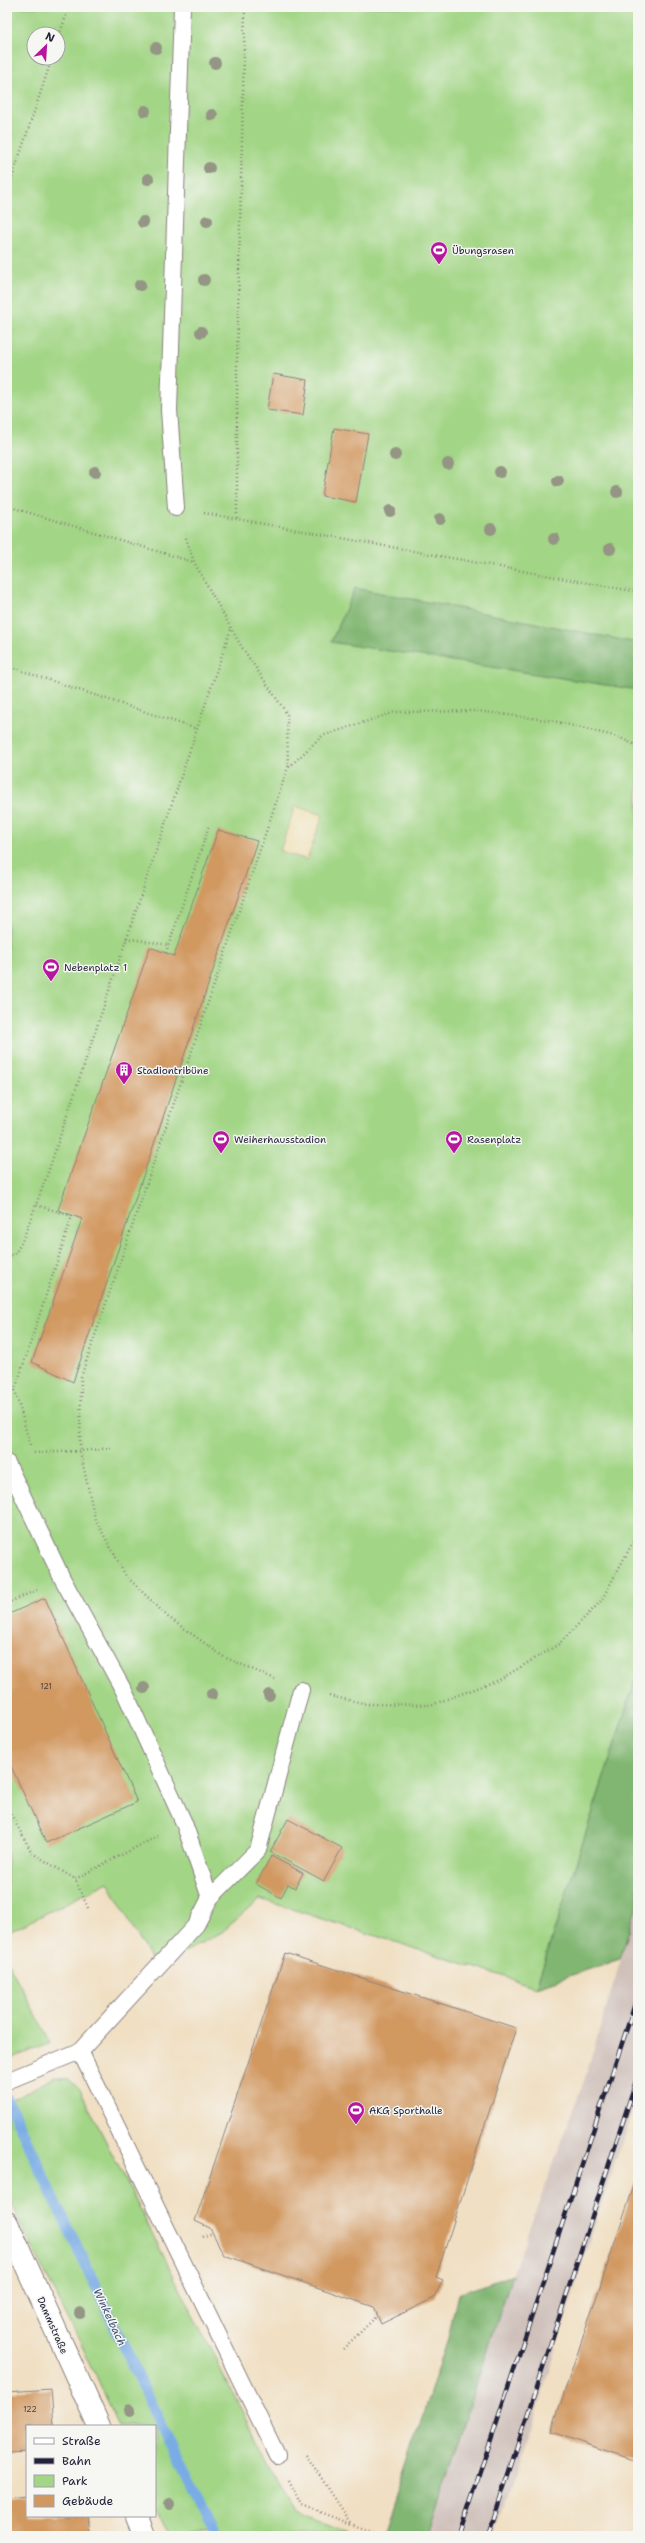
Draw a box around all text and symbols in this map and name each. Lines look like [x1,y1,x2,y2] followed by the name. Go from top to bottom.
[26,26,66,66] north arrow
[43,29,57,46] text: N
[429,240,449,265] sports icon: Übungsrasen
[452,244,514,257] place label: Übungsrasen
[41,957,61,982] sports icon: Nebenplatz 1
[64,961,127,974] place label: Nebenplatz 1
[114,1060,134,1085] building icon: Stadiontribüne
[137,1064,209,1077] place label: Stadiontribüne
[211,1129,231,1154] sports icon: Weiherhausstadion
[444,1129,464,1154] sports icon: Rasenplatz
[234,1133,326,1146] place label: Weiherhausstadion
[467,1133,521,1146] place label: Rasenplatz
[40,1681,52,1692] house number: 121
[346,2100,366,2125] sports icon: AKG Sporthalle
[369,2104,443,2117] place label: AKG Sporthalle
[90,2286,129,2348] water label: Winkelbach
[34,2295,71,2356] street label: Dammstraße
[23,2404,37,2415] house number: 122
[26,2425,156,2517] legend
[62,2433,101,2449] text: Straße
[62,2453,91,2469] text: Bahn
[62,2473,88,2489] text: Park
[62,2493,113,2509] text: Gebäude

